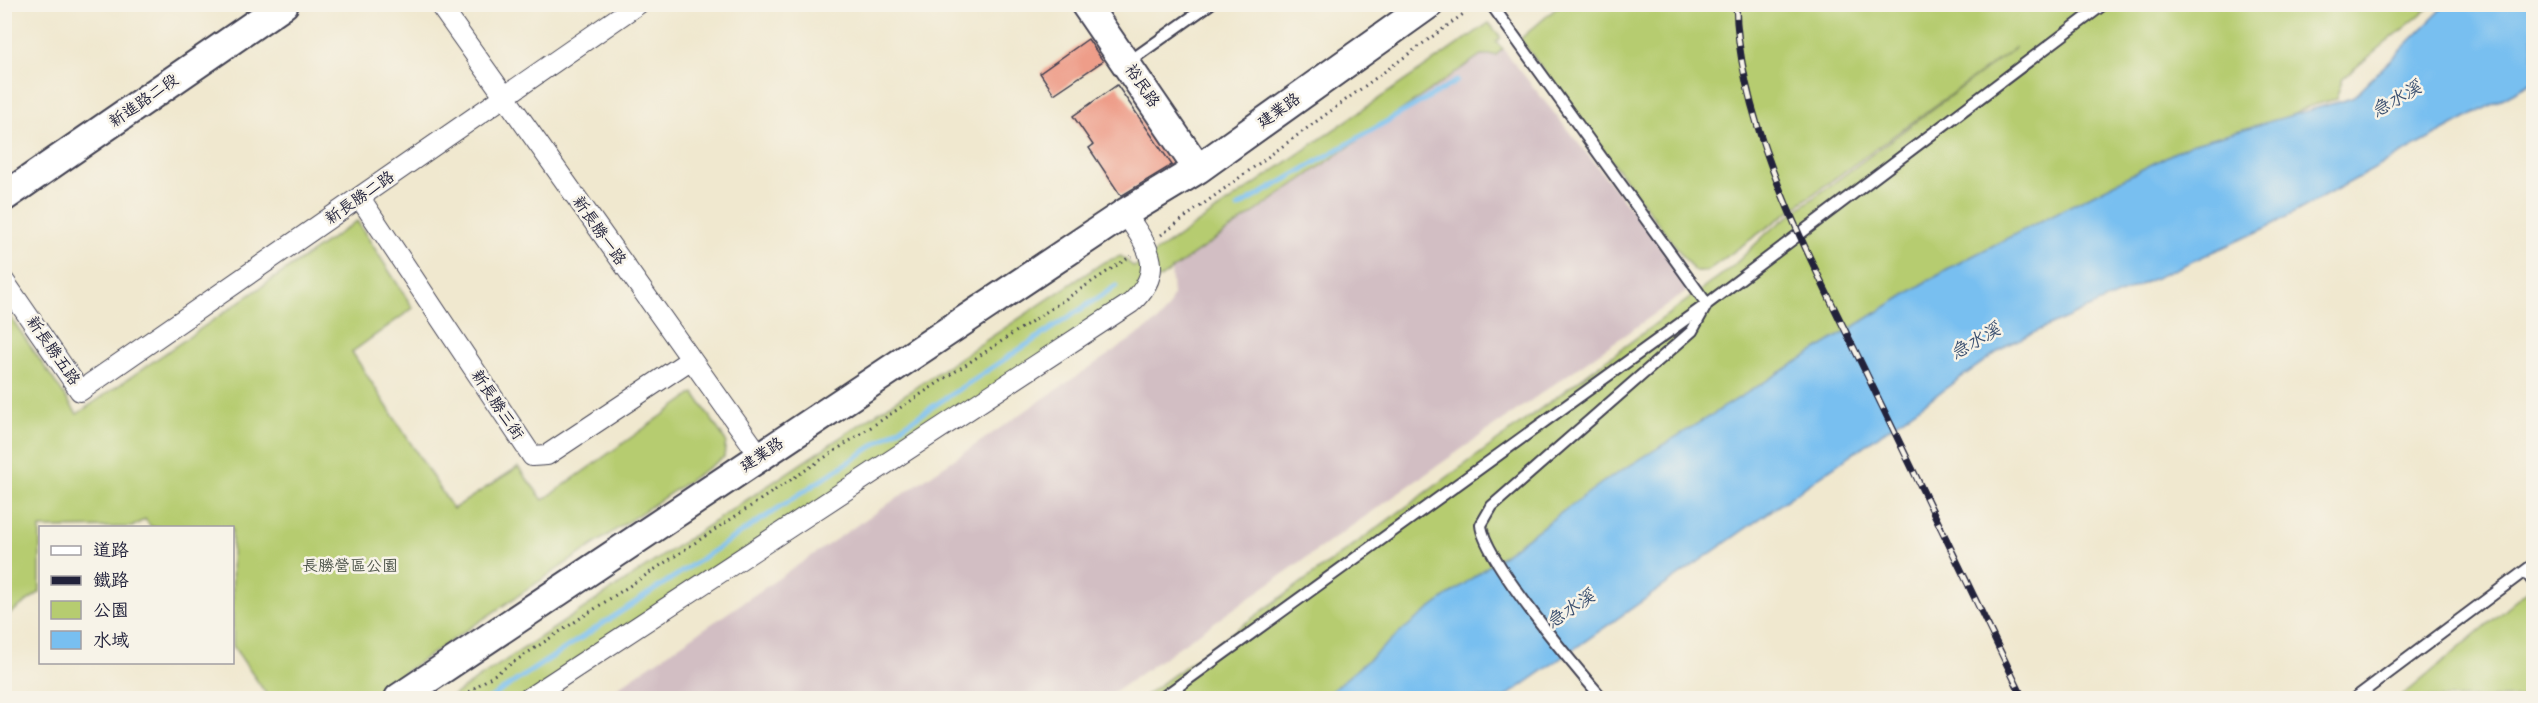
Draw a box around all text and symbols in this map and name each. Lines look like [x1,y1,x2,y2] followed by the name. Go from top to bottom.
[1118,59,1166,113] street label: 裕民路
[104,68,184,134] street label: 新進路二段
[2366,73,2428,126] water label: 急水溪
[1252,87,1306,135] street label: 建業路
[320,165,400,231] street label: 新長勝二路
[566,191,632,271] street label: 新長勝一路
[20,311,86,391] street label: 新長勝五路
[1945,315,2007,368] water label: 急水溪
[464,365,530,445] street label: 新長勝三街
[735,431,789,479] street label: 建業路
[39,526,234,664] legend
[93,537,129,566] text: 道路
[302,554,398,579] park label: 長勝營區公園
[93,567,129,596] text: 鐵路
[1541,582,1602,637] water label: 急水溪
[93,597,129,626] text: 公園
[93,627,129,656] text: 水域

